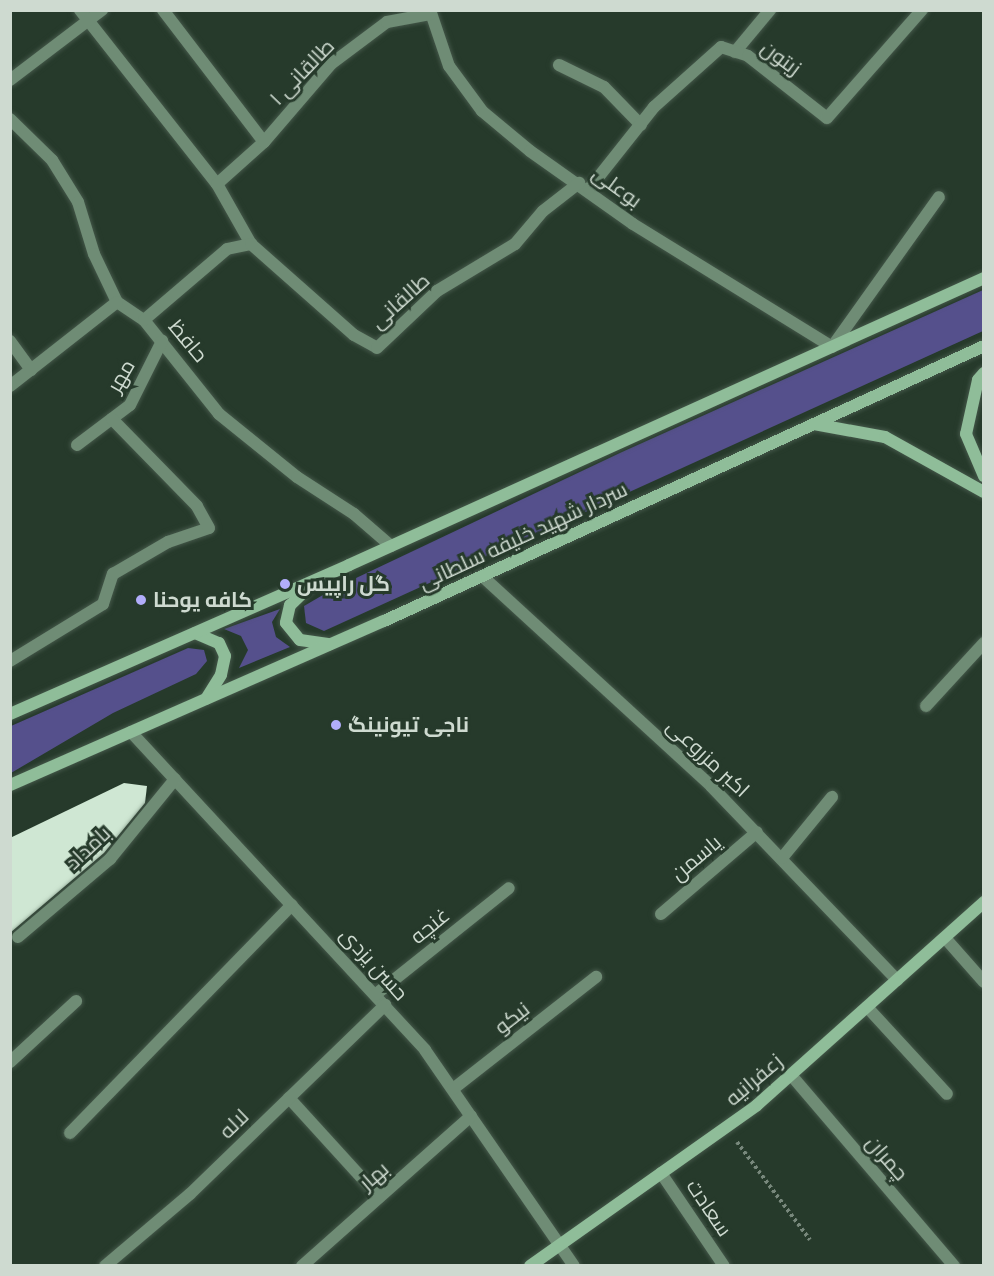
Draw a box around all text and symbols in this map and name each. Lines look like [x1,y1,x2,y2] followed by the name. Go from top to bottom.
[264,34,340,110] street label: طالقانی ۱
[756,35,806,81] street label: زیتون
[587,161,647,213] street label: بوعلی
[365,268,435,334] street label: طالقانی
[163,315,213,367] street label: حافظ
[102,355,140,397] street label: مهر
[415,477,631,595] street label: سردار شهید خلیفه سلطانی
[297,571,390,597] place label: گل راپیس
[278,577,292,591] marker: گل راپیس
[153,587,252,613] place label: کافه یوحنا
[134,593,148,607] marker: کافه یوحنا
[348,712,469,738] place label: ناجی‌ تیونینگ
[661,713,755,803] street label: اکبر مزروعی
[329,718,343,732] marker: ناجی‌ تیونینگ
[60,821,116,875] street label: بامداد
[666,830,726,886] street label: یاسمن
[405,903,455,949] street label: غنچه
[335,922,413,1006] street label: حسن یزدی
[489,996,535,1040] street label: نیکو
[720,1049,788,1111] street label: زعفرانیه
[214,1104,254,1144] street label: لاله
[861,1130,913,1186] street label: چمران
[354,1156,394,1196] street label: بهار
[681,1175,737,1241] street label: سعادت

